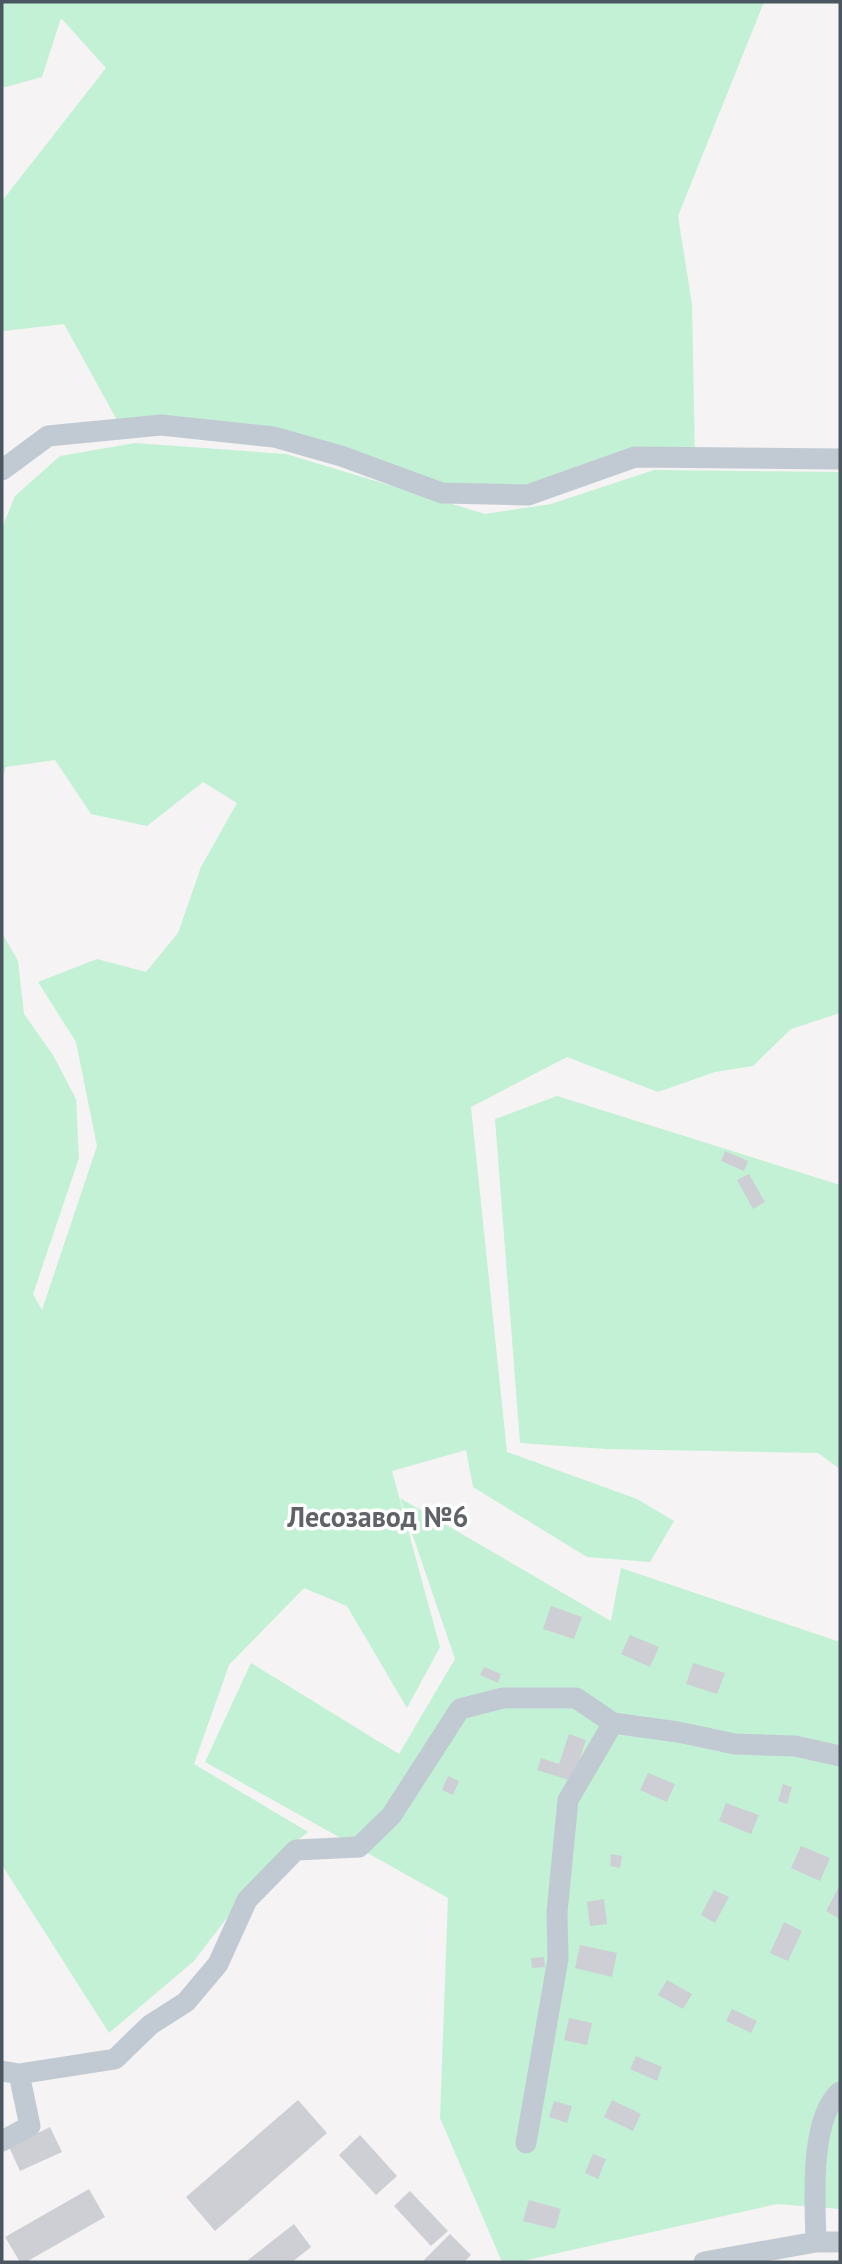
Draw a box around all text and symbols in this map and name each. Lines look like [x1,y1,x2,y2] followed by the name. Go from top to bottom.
[287,1498,469,1535] district label: Лесозавод №6

